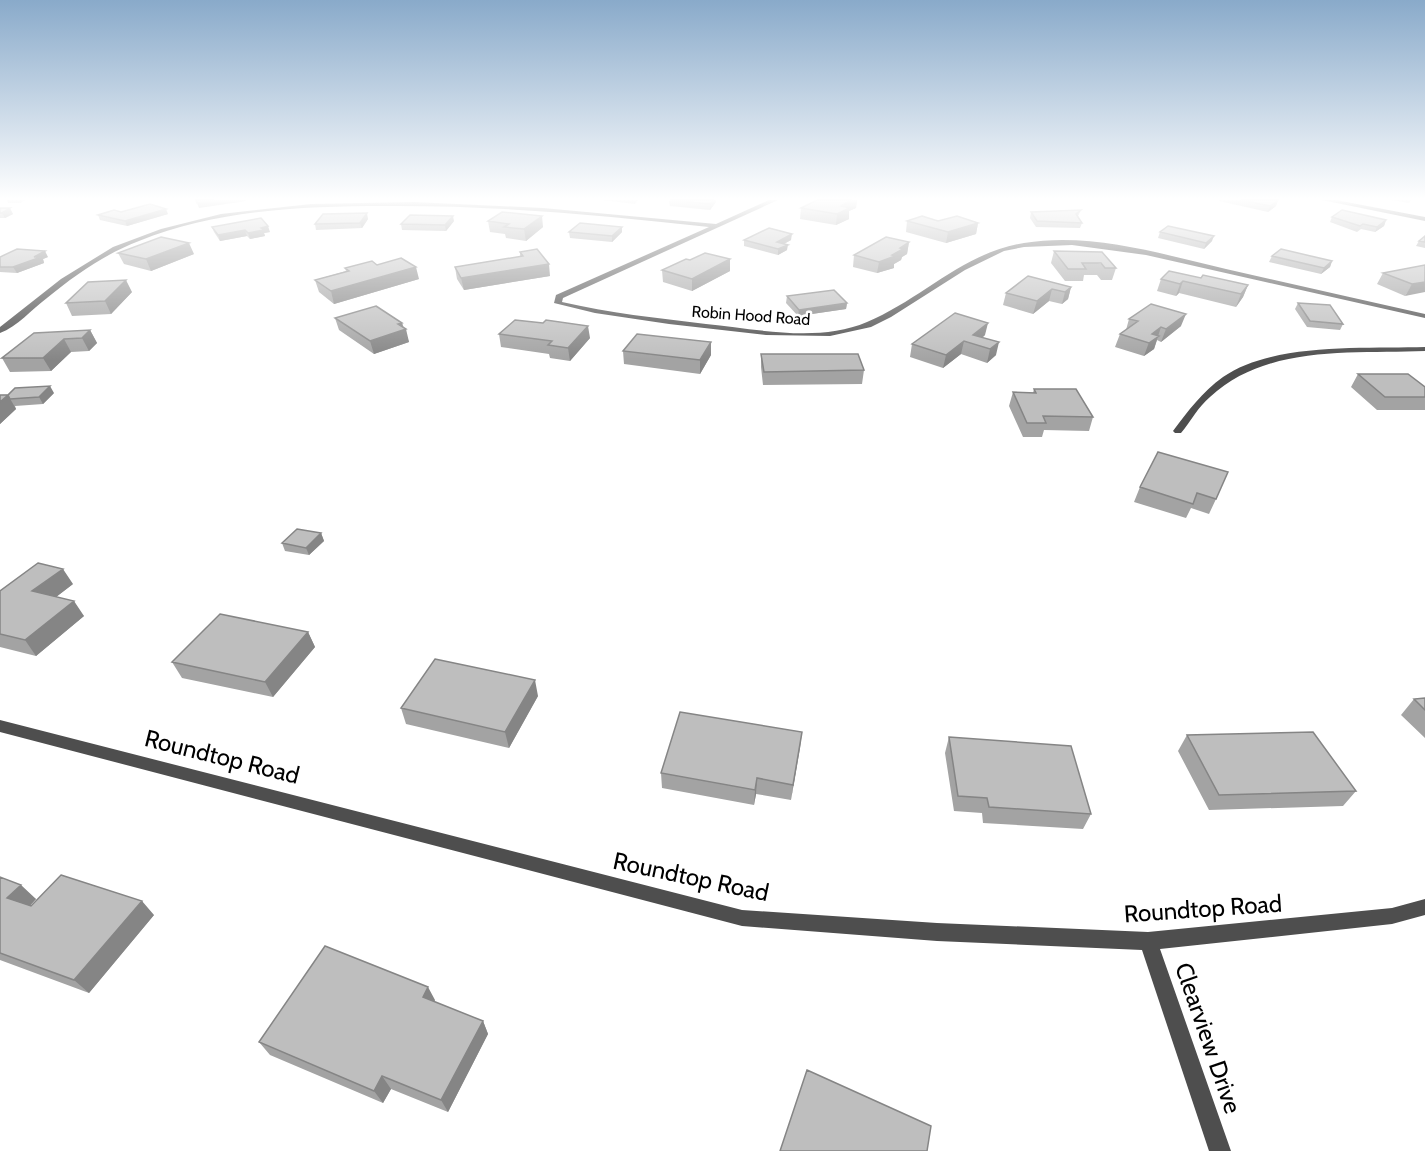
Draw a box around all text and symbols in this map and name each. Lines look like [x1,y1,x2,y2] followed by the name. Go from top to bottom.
[691,302,811,329] street label: Robin Hood Road
[142,723,303,790] street label: Roundtop Road
[611,846,772,907] street label: Roundtop Road
[1123,889,1283,928] street label: Roundtop Road
[1169,959,1248,1117] street label: Clearview Drive

